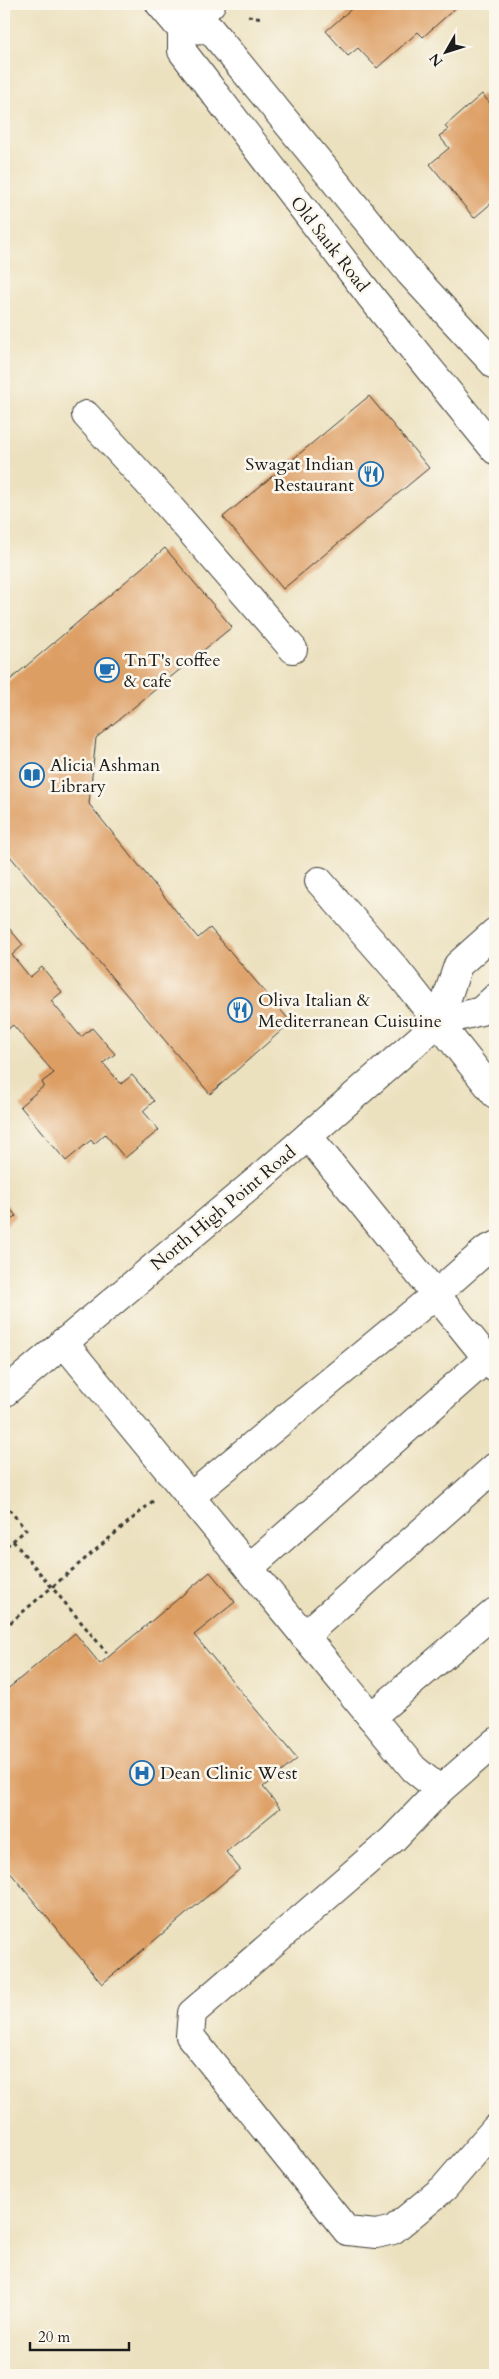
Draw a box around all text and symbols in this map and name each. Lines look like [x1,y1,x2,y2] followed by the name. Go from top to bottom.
[422,28,472,78] north arrow
[425,49,447,71] text: N
[284,191,375,298] street label: Old Sauk Road
[245,452,355,498] place label: Swagat Indian Restaurant
[358,461,384,487] restaurant icon: Swagat Indian Restaurant
[124,648,221,694] place label: TnT's coffee & cafe
[94,657,120,683] cafe icon: TnT's coffee & cafe
[50,753,161,799] place label: Alicia Ashman Library
[19,762,45,788] library icon: Alicia Ashman Library
[258,988,442,1034] place label: Oliva Italian & Mediterranean Cuisuine
[227,997,253,1023] restaurant icon: Oliva Italian & Mediterranean Cuisuine
[145,1140,302,1277] street label: North High Point Road
[129,1760,155,1786] hospital icon: Dean Clinic West
[160,1761,297,1786] place label: Dean Clinic West
[30,2319,129,2351] scale bar
[38,2327,70,2347] text: 20 m

